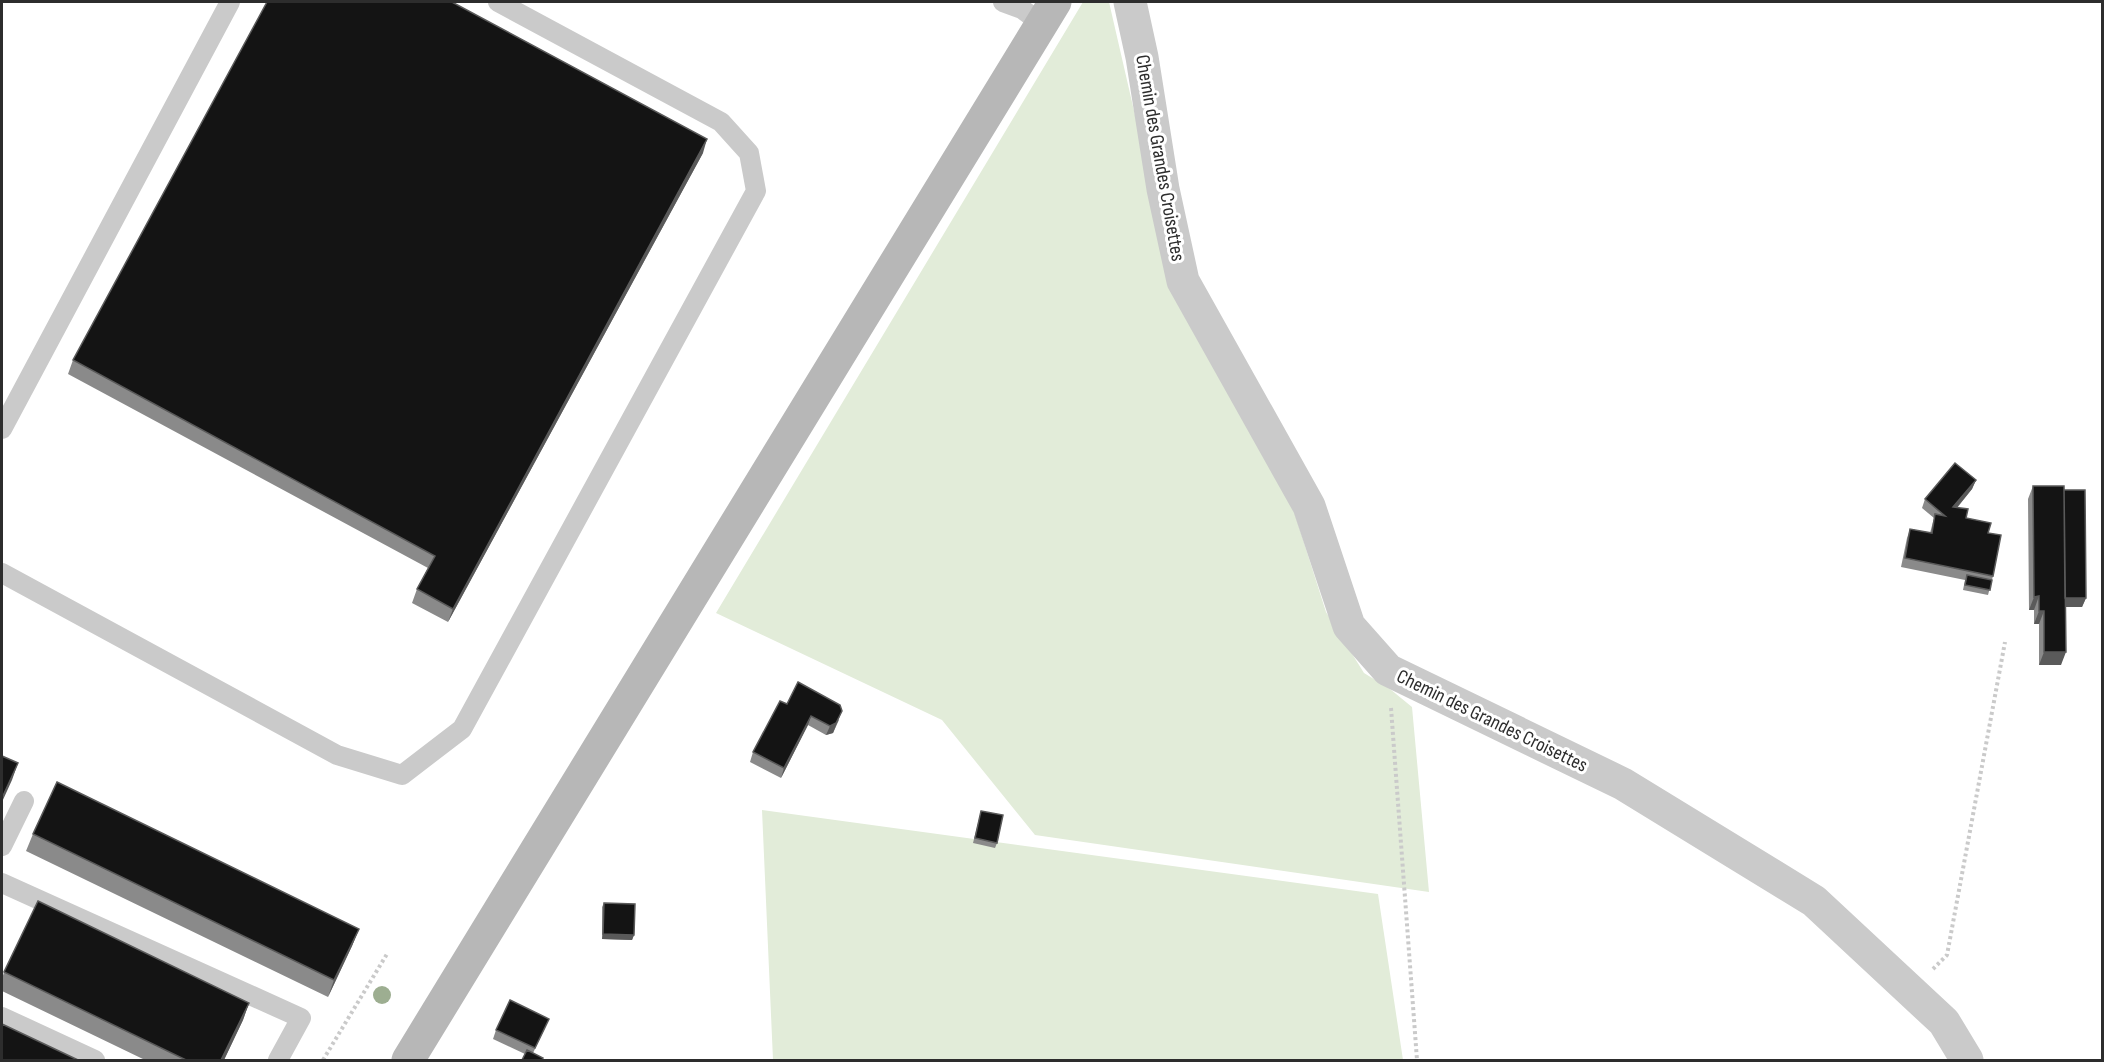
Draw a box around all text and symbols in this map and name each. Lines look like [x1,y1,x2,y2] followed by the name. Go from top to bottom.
[1130,53,1190,263] street label: Chemin des Grandes Croisettes
[1393,664,1591,778] street label: Chemin des Grandes Croisettes

